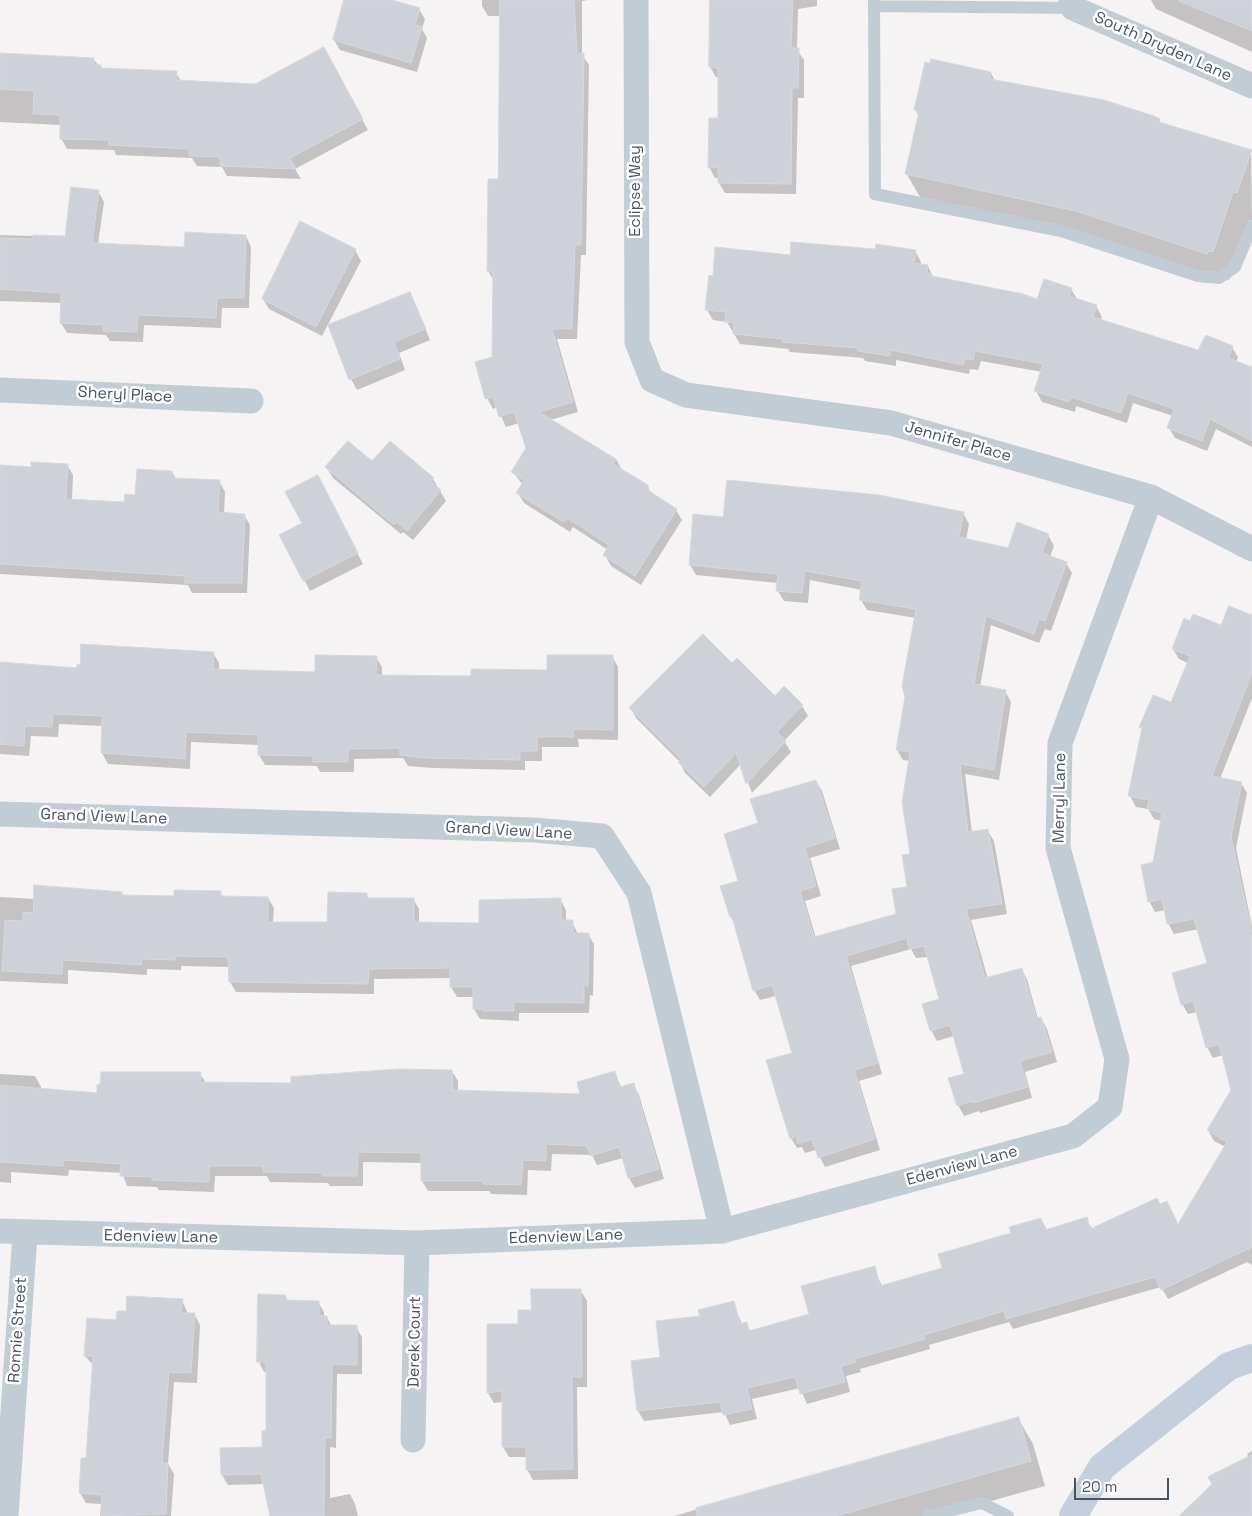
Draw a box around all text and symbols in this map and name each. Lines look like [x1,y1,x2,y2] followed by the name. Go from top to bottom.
[1091,8,1235,86] street label: South Dryden Lane
[626,145,646,237] street label: Eclipse Way
[77,383,173,407] street label: Sheryl Place
[903,418,1013,466] street label: Jennifer Place
[1050,753,1070,843] street label: Merryl Lane
[40,805,168,829] street label: Grand View Lane
[445,818,573,844] street label: Grand View Lane
[904,1142,1020,1190] street label: Edenview Lane
[509,1225,623,1249] street label: Edenview Lane
[104,1226,218,1248] street label: Edenview Lane
[5,1276,31,1384] street label: Ronnie Street
[405,1296,425,1388] street label: Derek Court
[1077,1468,1172,1500] scale bar
[1082,1477,1117,1496] text: 20 m

